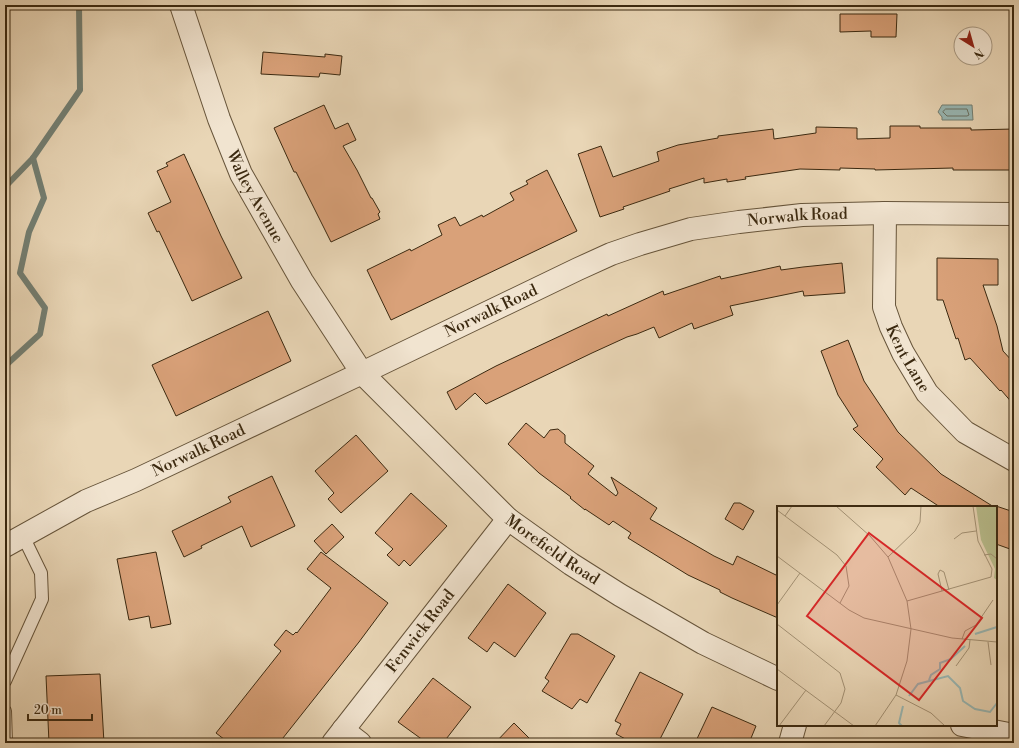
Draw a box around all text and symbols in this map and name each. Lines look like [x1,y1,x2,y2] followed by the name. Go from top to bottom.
[953,26,993,66] north arrow
[970,45,986,62] text: N
[222,146,288,247] street label: Walley Avenue
[746,204,848,231] street label: Norwalk Road
[441,280,541,342] street label: Norwalk Road
[881,321,934,396] street label: Kent Lane
[149,420,248,481] street label: Norwalk Road
[777,506,997,726] inset map
[501,510,603,589] street label: Morefield Road
[382,585,459,677] street label: Fenwick Road
[28,696,92,722] scale bar
[34,703,62,718] text: 20 m

